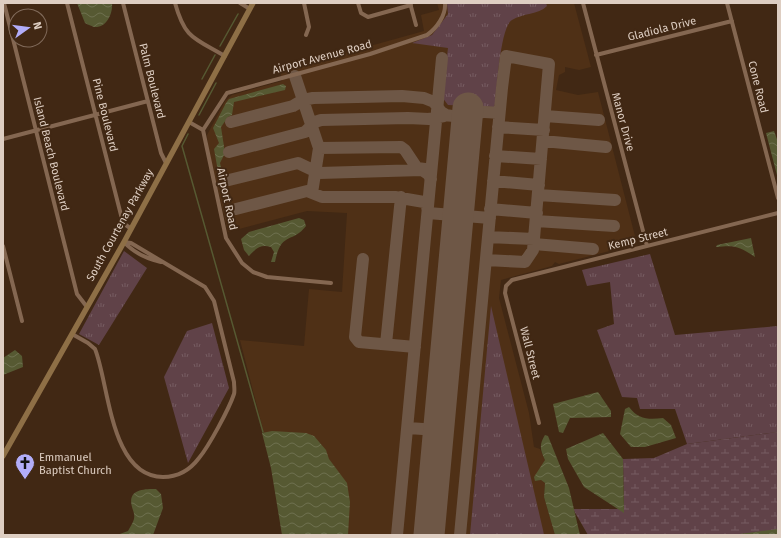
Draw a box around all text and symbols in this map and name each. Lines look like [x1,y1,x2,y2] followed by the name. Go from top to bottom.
[8,8,48,48] north arrow
[626,14,698,44] street label: Gladiola Drive
[30,21,44,31] text: N
[271,37,373,77] street label: Airport Avenue Road
[136,42,168,120] street label: Palm Boulevard
[745,60,771,114] street label: Cone Road
[90,77,120,153] street label: Pine Boulevard
[609,91,637,153] street label: Manor Drive
[31,96,71,212] street label: Island Beach Boulevard
[84,166,157,283] street label: South Courtenay Parkway
[214,167,240,231] street label: Airport Road
[607,225,669,253] street label: Kemp Street
[517,325,543,381] street label: Wall Street
[39,451,112,477] place label: Emmanuel Baptist Church
[14,452,36,480] church icon: Emmanuel Baptist Church

